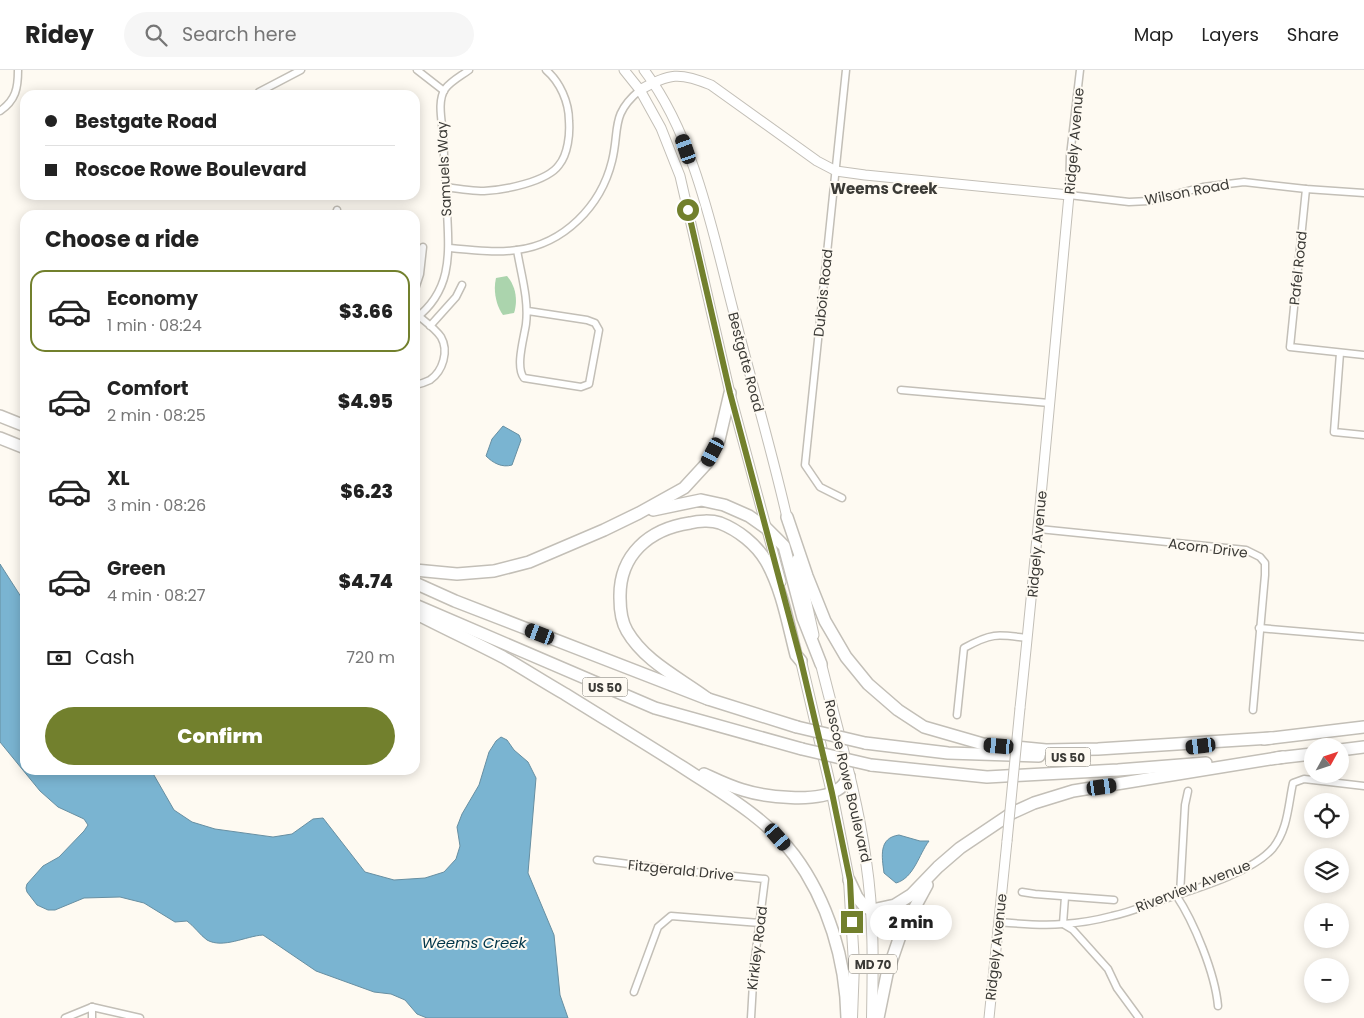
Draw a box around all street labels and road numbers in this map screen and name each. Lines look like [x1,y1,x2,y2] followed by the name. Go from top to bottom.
[1059,86,1089,195] street label: Ridgely Avenue
[432,121,456,217] street label: Samuels Way
[1143,174,1231,210] street label: Wilson Road
[1284,230,1312,306] street label: Pafel Road
[808,248,838,338] street label: Dubois Road
[723,310,769,414] street label: Bestgate Road
[1022,489,1052,598] street label: Ridgely Avenue
[1167,533,1249,563] street label: Acorn Drive
[582,678,628,696] road number: US 50
[820,698,876,864] street label: Roscoe Rowe Boulevard
[1046,748,1090,766] road number: US 50
[627,854,735,886] street label: Fitzgerald Drive
[1133,855,1254,917] street label: Riverview Avenue
[980,892,1012,1001] street label: Ridgely Avenue
[742,905,772,991] street label: Kirkley Road
[849,954,897,974] road number: MD 70

